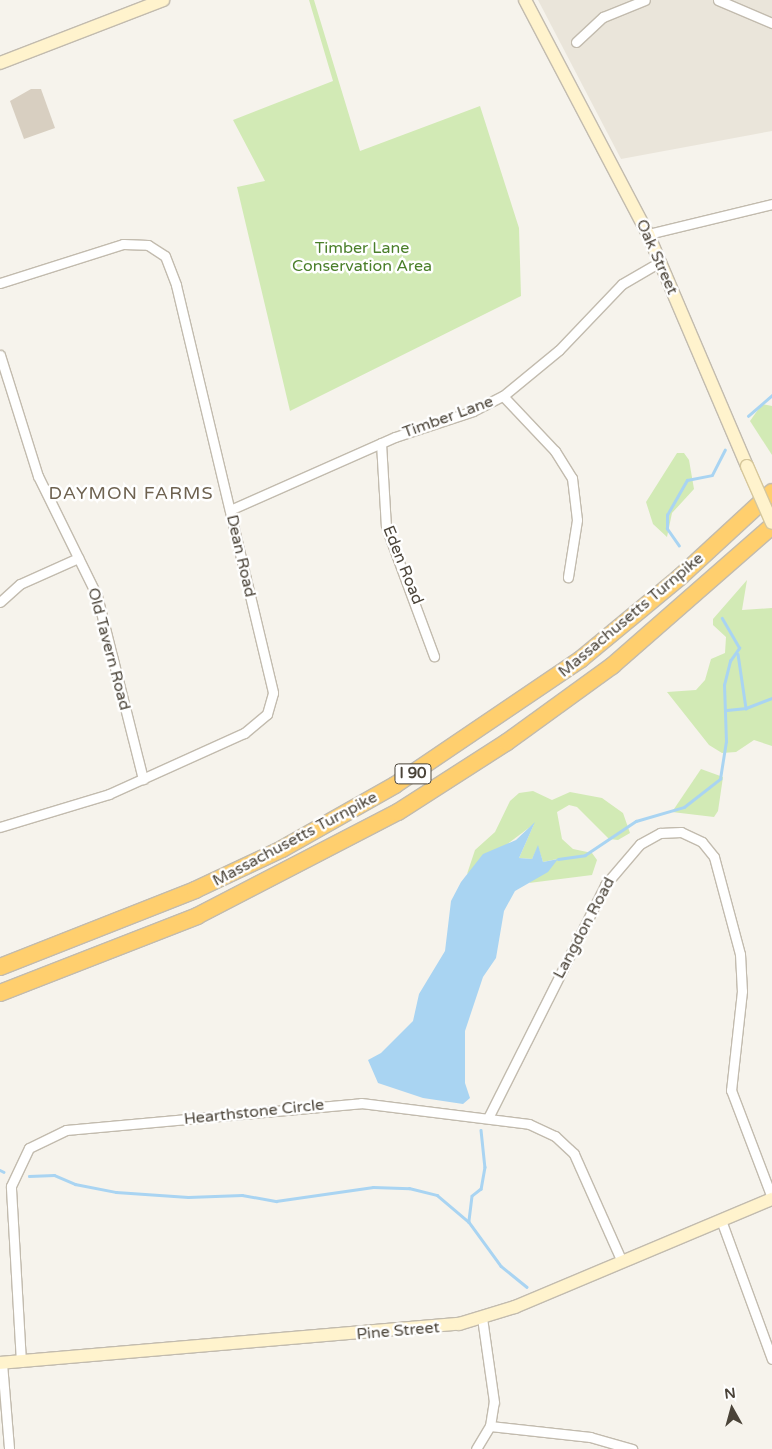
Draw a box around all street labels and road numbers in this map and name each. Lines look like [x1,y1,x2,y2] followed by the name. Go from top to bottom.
[632,216,682,298] street label: Oak Street
[400,392,496,442] street label: Timber Lane
[222,513,260,599] street label: Dean Road
[379,523,427,607] street label: Eden Road
[554,549,708,681] street label: Massachusetts Turnpike
[83,586,135,712] street label: Old Tavern Road
[394,762,432,786] road number: I 90
[209,787,381,891] street label: Massachusetts Turnpike
[549,874,619,982] street label: Langdon Road
[183,1095,325,1129] street label: Hearthstone Circle
[356,1318,440,1344] street label: Pine Street

